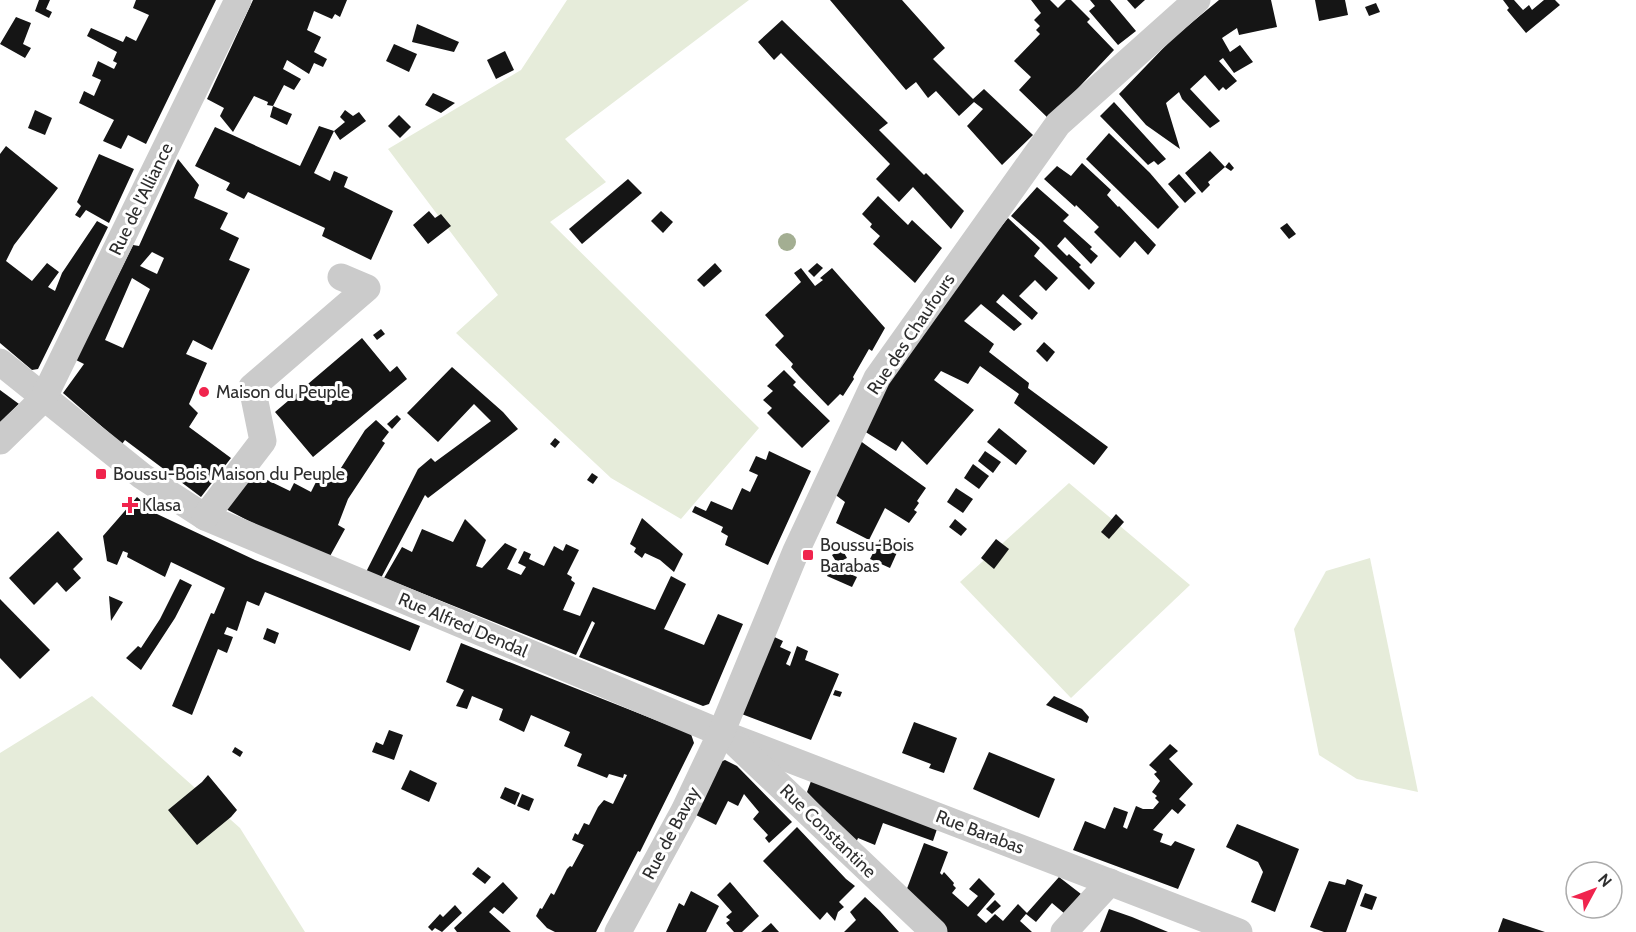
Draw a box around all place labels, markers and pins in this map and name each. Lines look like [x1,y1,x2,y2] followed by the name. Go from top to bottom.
[216,381,350,403] place label: Maison du Peuple
[197,385,211,399] marker: Maison du Peuple
[113,463,345,485] place label: Boussu-Bois Maison du Peuple
[94,467,108,481] marker: Boussu-Bois Maison du Peuple
[142,494,182,516] place label: Klasa
[123,498,137,512] marker: Klasa
[820,534,914,577] place label: Boussu-Bois Barabas
[801,548,815,562] marker: Boussu-Bois Barabas

